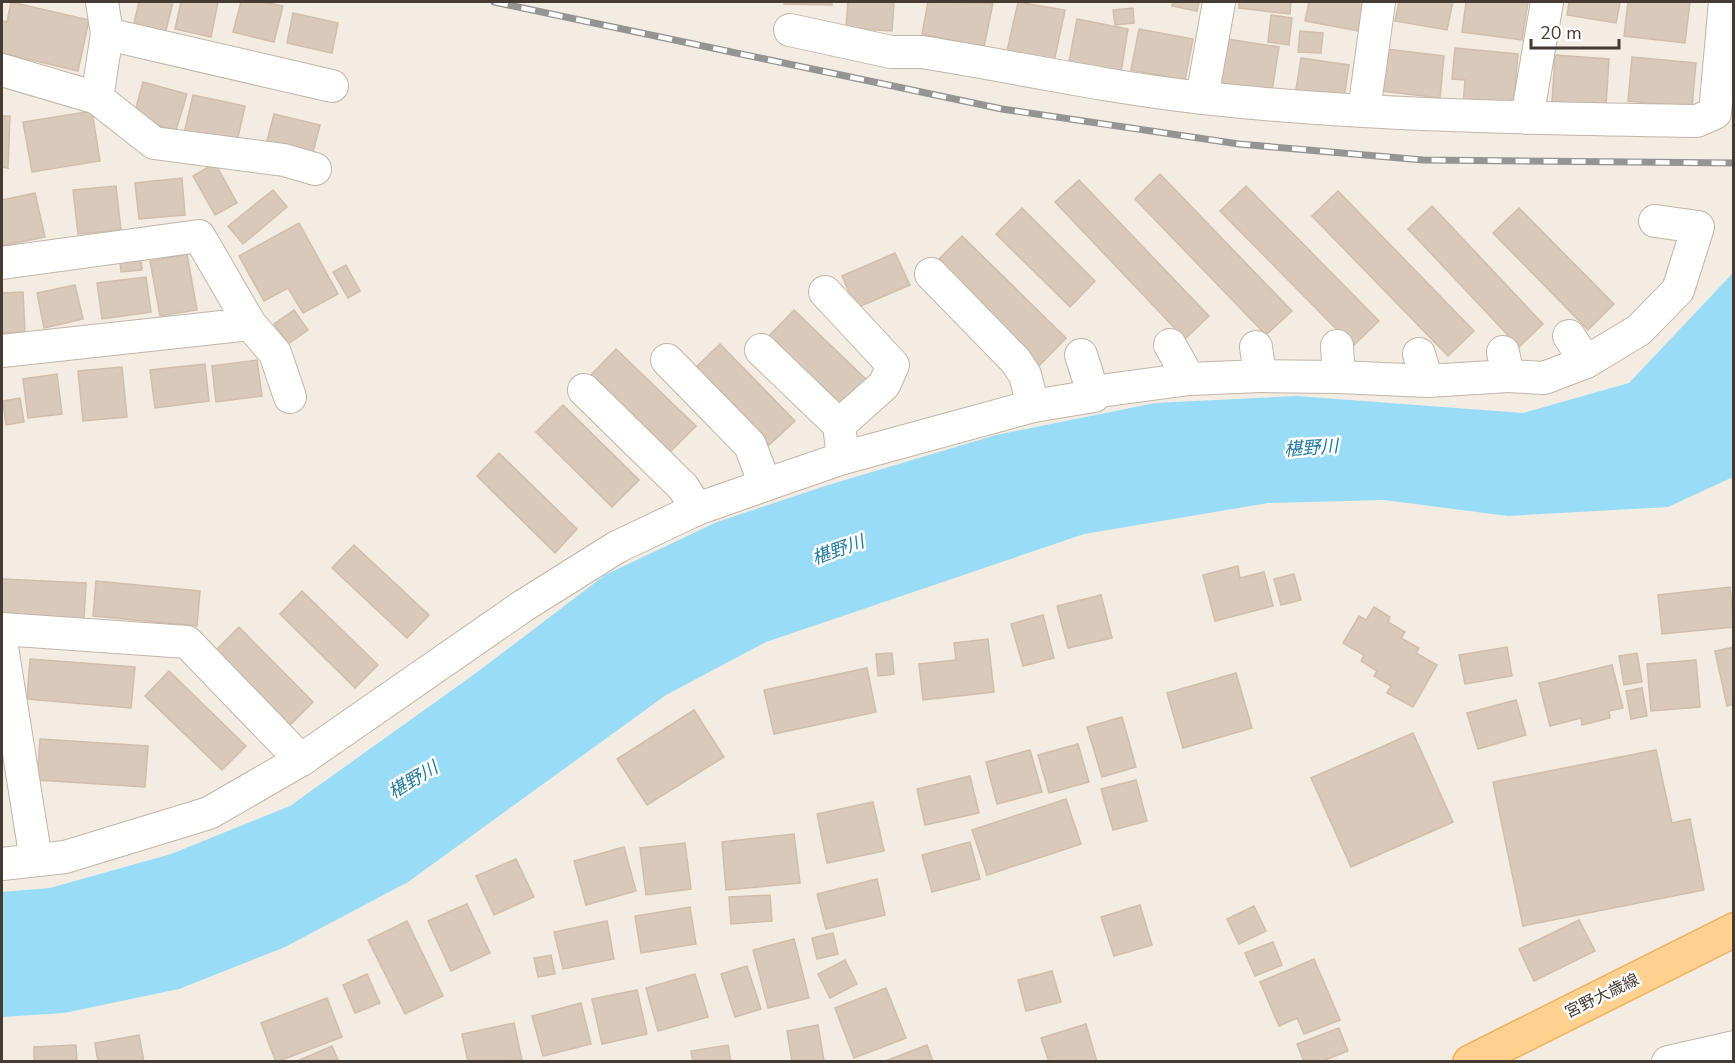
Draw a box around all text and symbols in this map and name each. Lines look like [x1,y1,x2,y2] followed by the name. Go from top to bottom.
[1531,12,1620,50] scale bar
[1540,21,1582,45] text: 20 m
[1283,434,1341,462] water label: 椹野川
[809,529,869,571] water label: 椹野川
[384,755,444,804] water label: 椹野川
[1561,969,1643,1023] street label: 宮野大歳線

